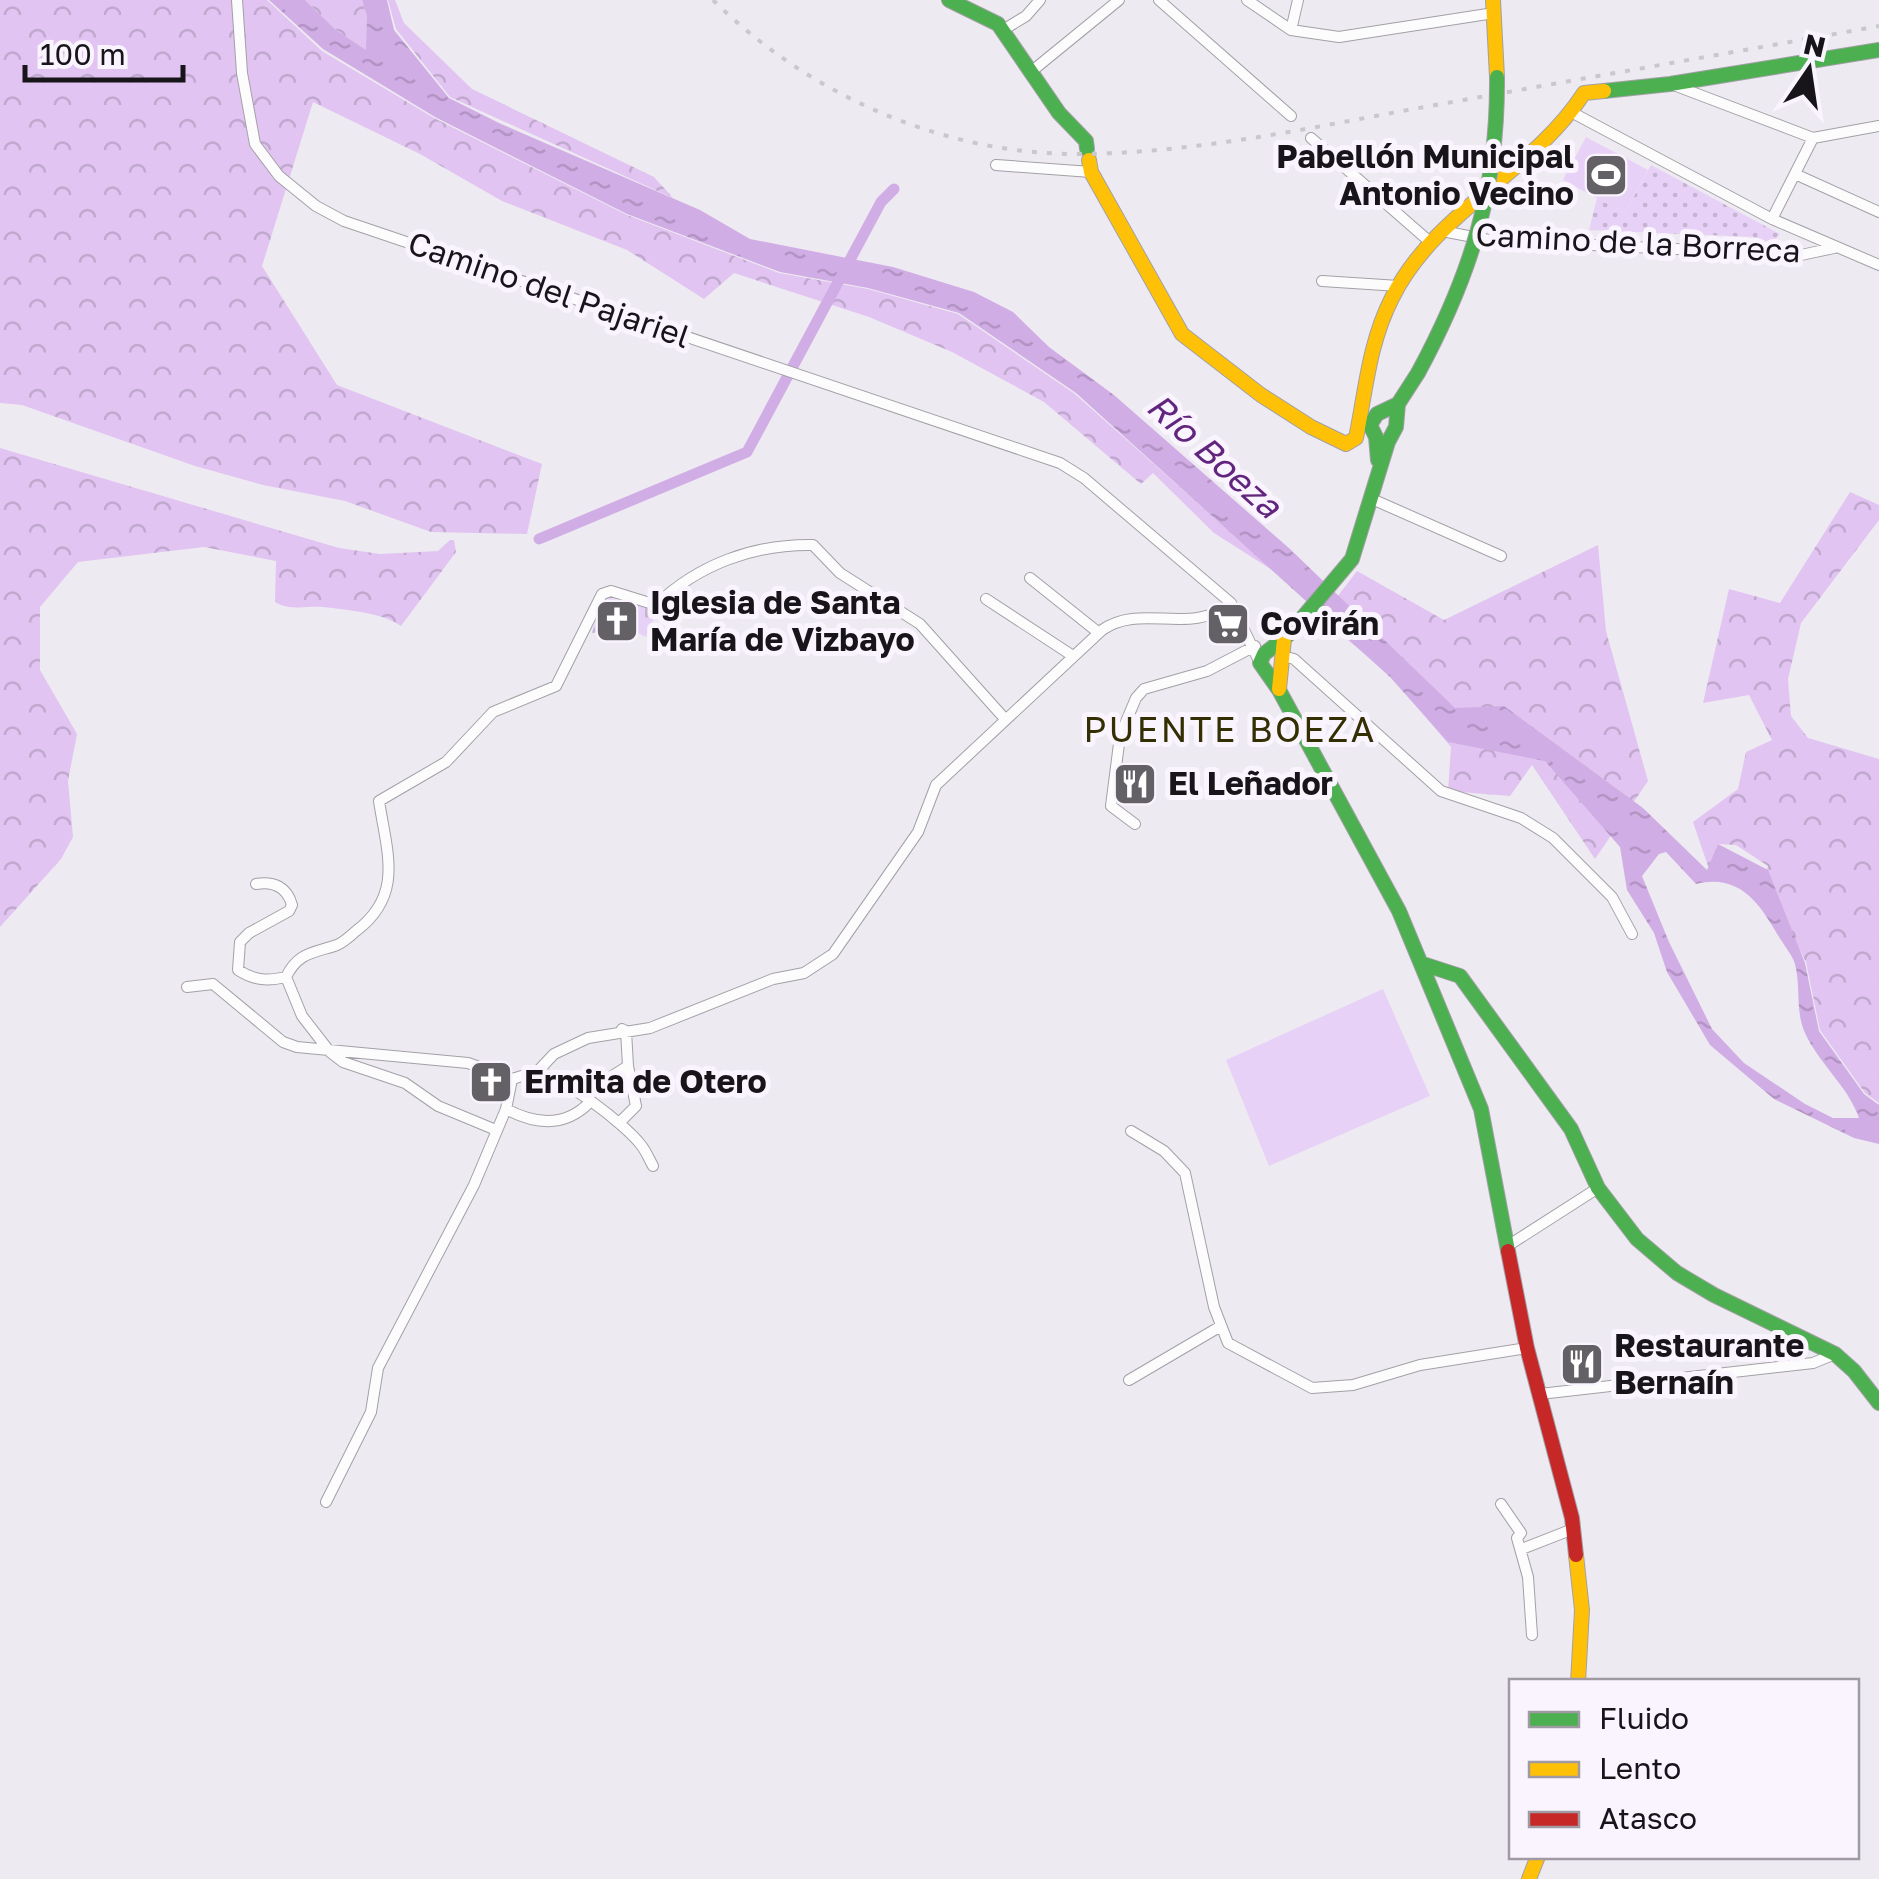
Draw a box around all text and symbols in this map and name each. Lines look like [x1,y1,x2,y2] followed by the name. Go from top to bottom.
[25,20,182,82] scale bar
[1759,20,1859,120] north arrow
[1801,27,1829,64] text: N
[40,36,126,72] text: 100 m
[1276,137,1574,212] place label: Pabellón Municipal Antonio Vecino
[1583,152,1629,198] sports icon: Pabellón Municipal Antonio Vecino
[1475,215,1802,269] street label: Camino de la Borreca
[404,223,695,355] street label: Camino del Pajariel
[1139,384,1291,527] water label: Río Boeza
[650,583,915,658] place label: Iglesia de Santa María de Vizbayo
[594,598,640,644] church icon: Iglesia de Santa María de Vizbayo
[1205,601,1251,647] supermarket icon: Covirán
[1260,604,1379,642] place label: Covirán
[1083,708,1377,750] district label: PUENTE BOEZA
[1112,761,1158,807] restaurant icon: El Leñador
[1168,764,1333,802] place label: El Leñador
[468,1059,514,1105] church icon: Ermita de Otero
[524,1062,767,1100] place label: Ermita de Otero
[1614,1326,1804,1401] place label: Restaurante Bernaín
[1559,1341,1605,1387] restaurant icon: Restaurante Bernaín
[1509,1679,1859,1859] legend
[1599,1700,1689,1736] text: Fluido
[1599,1750,1681,1786] text: Lento
[1599,1800,1697,1836] text: Atasco

